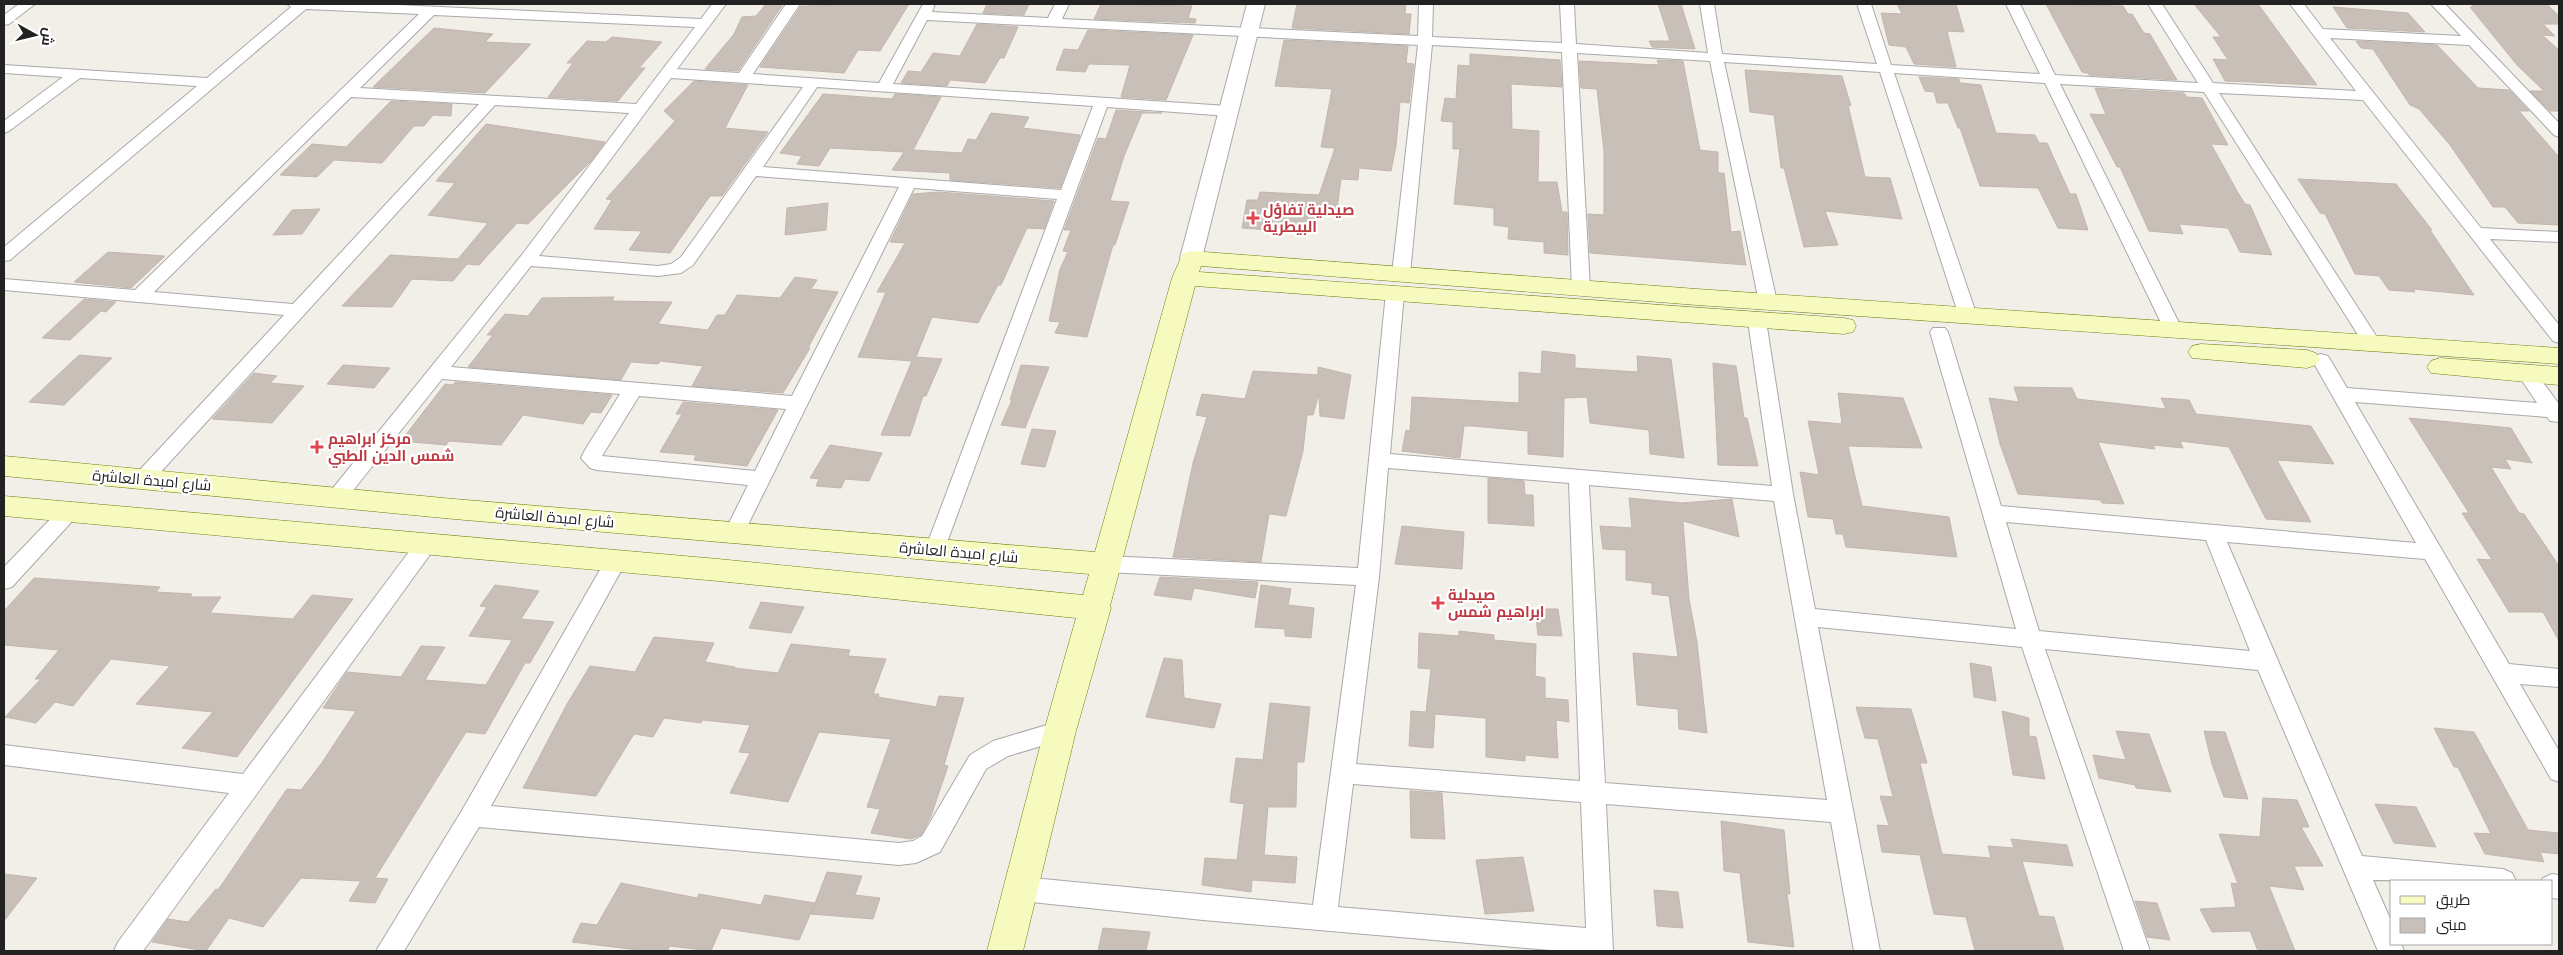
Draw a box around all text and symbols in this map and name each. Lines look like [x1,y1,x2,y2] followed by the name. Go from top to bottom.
[10,10,60,60] north arrow
[38,27,58,47] text: ش
[1263,200,1355,236] place label: صيدلية تفاؤل البيطرية
[1247,212,1259,224] marker: صيدلية تفاؤل البيطرية
[328,429,454,468] place label: مركز ابراهيم شمس الدين الطبي
[310,440,324,454] marker: مركز ابراهيم شمس الدين الطبي
[92,465,212,497] street label: شارع امبدة العاشرة
[495,502,615,534] street label: شارع امبدة العاشرة
[899,537,1019,569] street label: شارع امبدة العاشرة
[1448,585,1545,622] place label: صيدلية ابراهيم شمس
[1432,597,1444,609] marker: صيدلية ابراهيم شمس
[2390,880,2553,945] legend
[2436,890,2470,910] text: طريق
[2436,915,2467,935] text: مبنى

